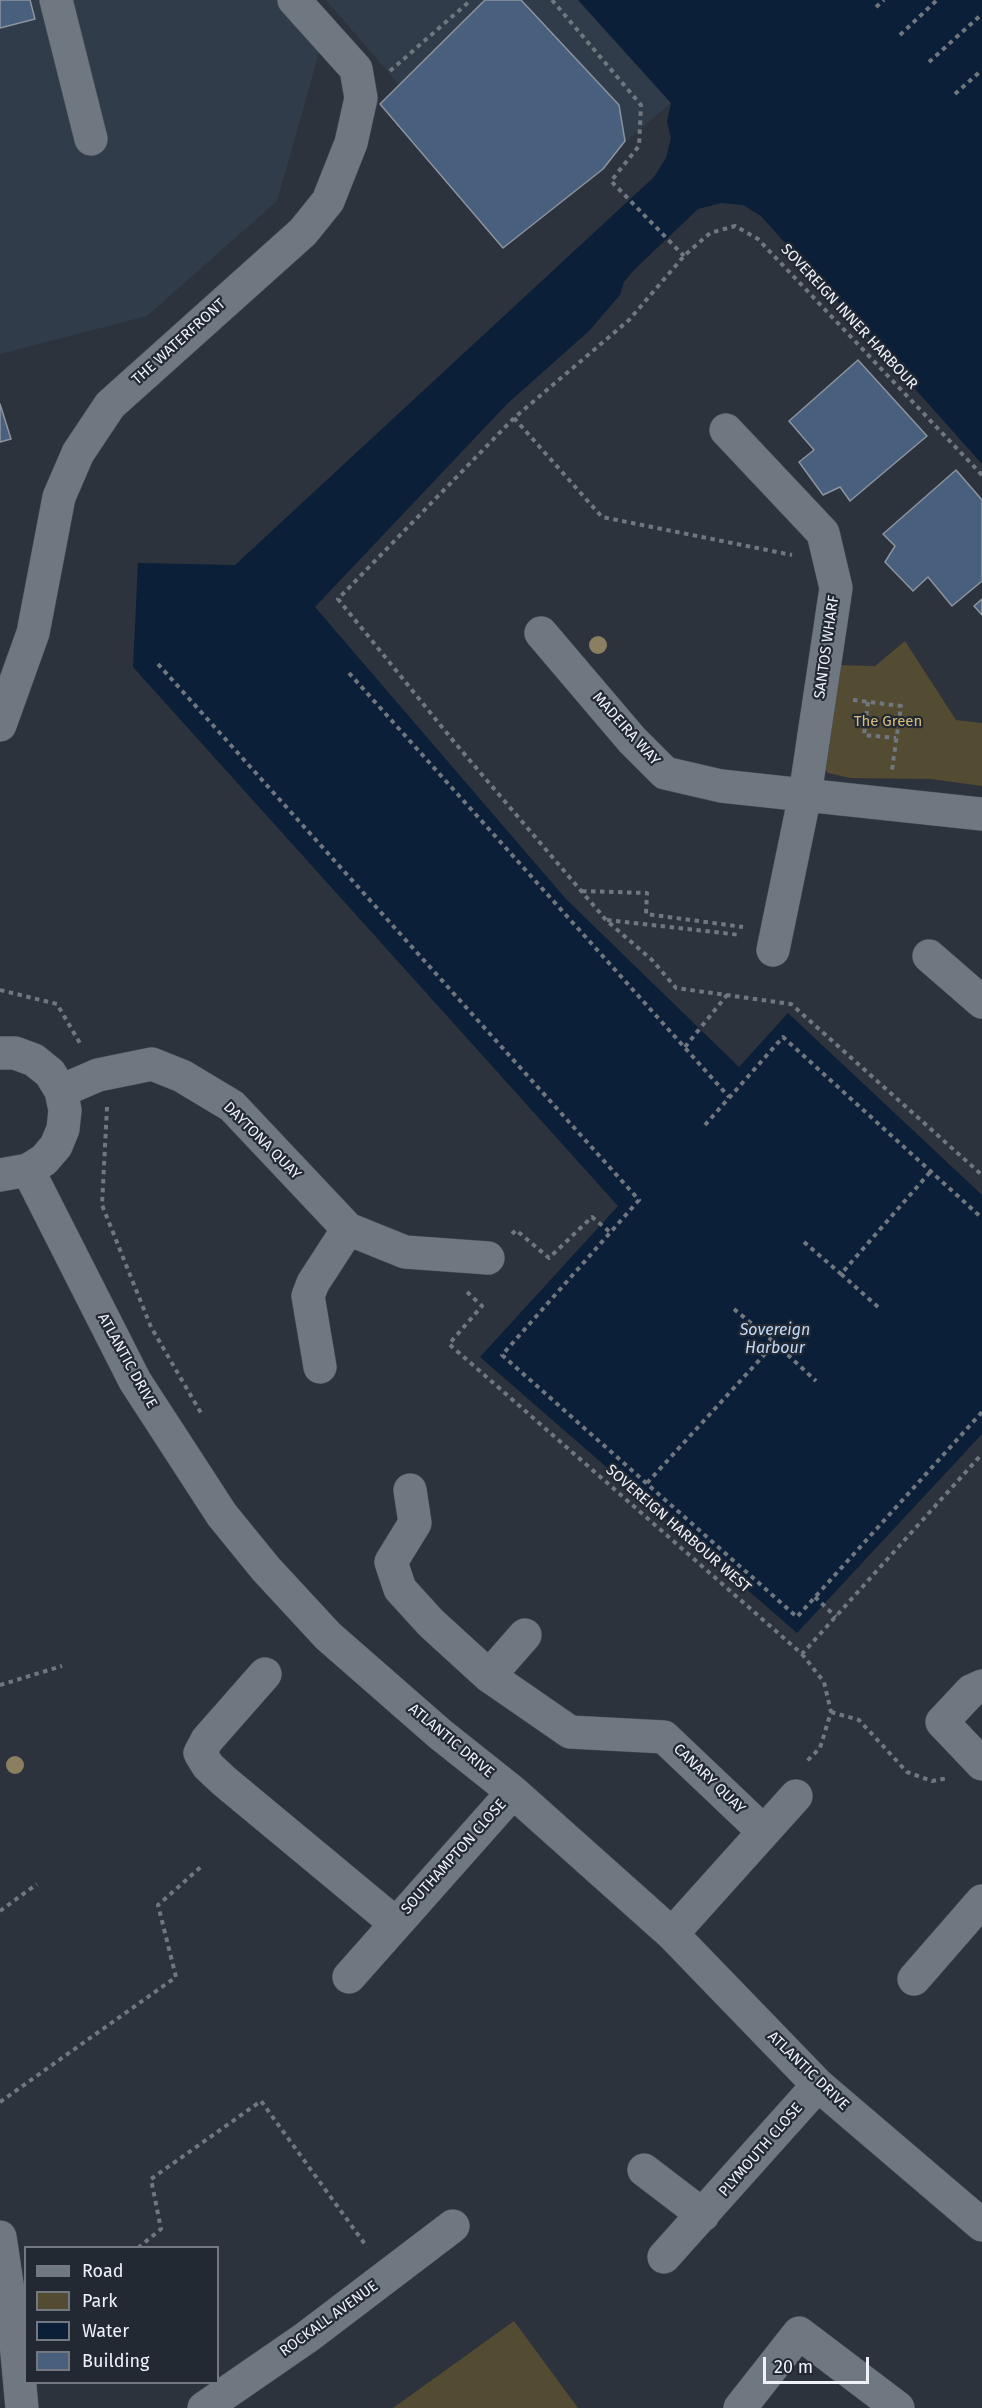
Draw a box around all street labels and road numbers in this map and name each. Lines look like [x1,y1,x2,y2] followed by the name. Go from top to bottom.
[777,240,921,394] street label: SOVEREIGN INNER HARBOUR
[128,295,230,389] street label: THE WATERFRONT
[811,594,843,700] street label: SANTOS WHARF
[588,689,664,769] street label: MADEIRA WAY
[219,1098,305,1184] street label: DAYTONA QUAY
[93,1310,161,1412] street label: ATLANTIC DRIVE
[602,1461,754,1597] street label: SOVEREIGN HARBOUR WEST
[405,1700,497,1782] street label: ATLANTIC DRIVE
[669,1740,749,1818] street label: CANARY QUAY
[398,1796,510,1918] street label: SOUTHAMPTON CLOSE
[764,2028,852,2114] street label: ATLANTIC DRIVE
[715,2099,807,2201] street label: PLYMOUTH CLOSE
[276,2277,382,2361] street label: ROCKALL AVENUE

